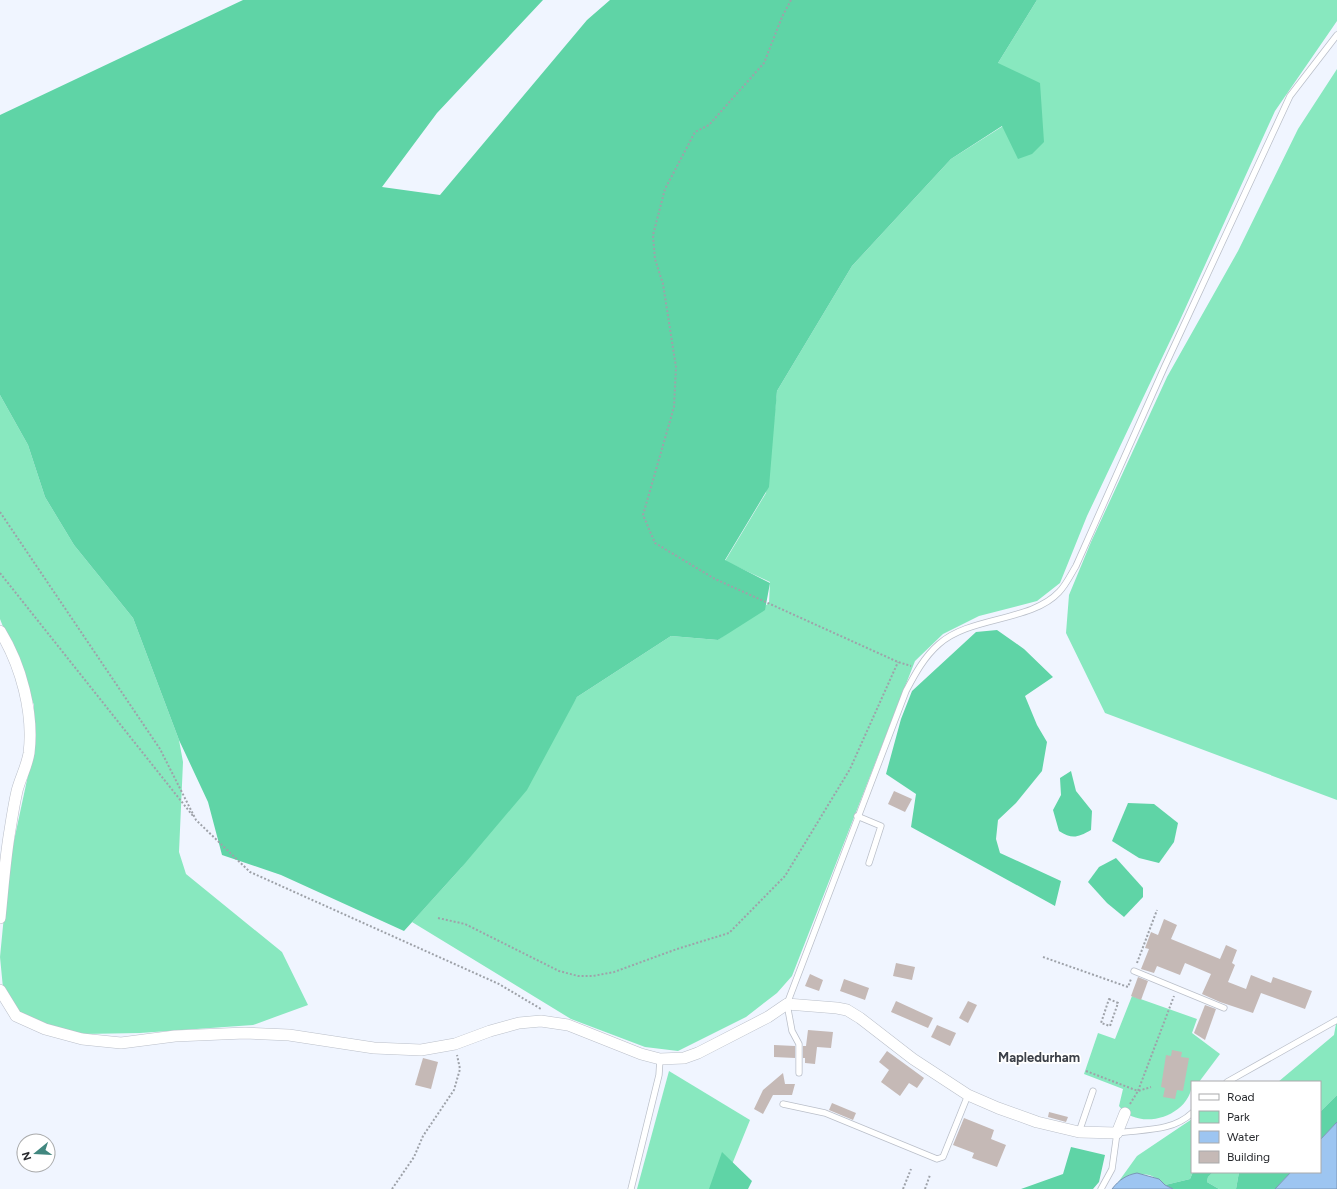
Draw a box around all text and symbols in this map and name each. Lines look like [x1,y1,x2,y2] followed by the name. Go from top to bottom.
[998,1050,1080,1065] district label: Mapledurham
[1191,1081,1321,1173] legend
[1227,1090,1255,1104] text: Road
[1227,1110,1250,1124] text: Park
[1227,1130,1259,1144] text: Water
[16,1133,56,1173] north arrow
[19,1150,34,1162] text: N
[1227,1150,1270,1164] text: Building

